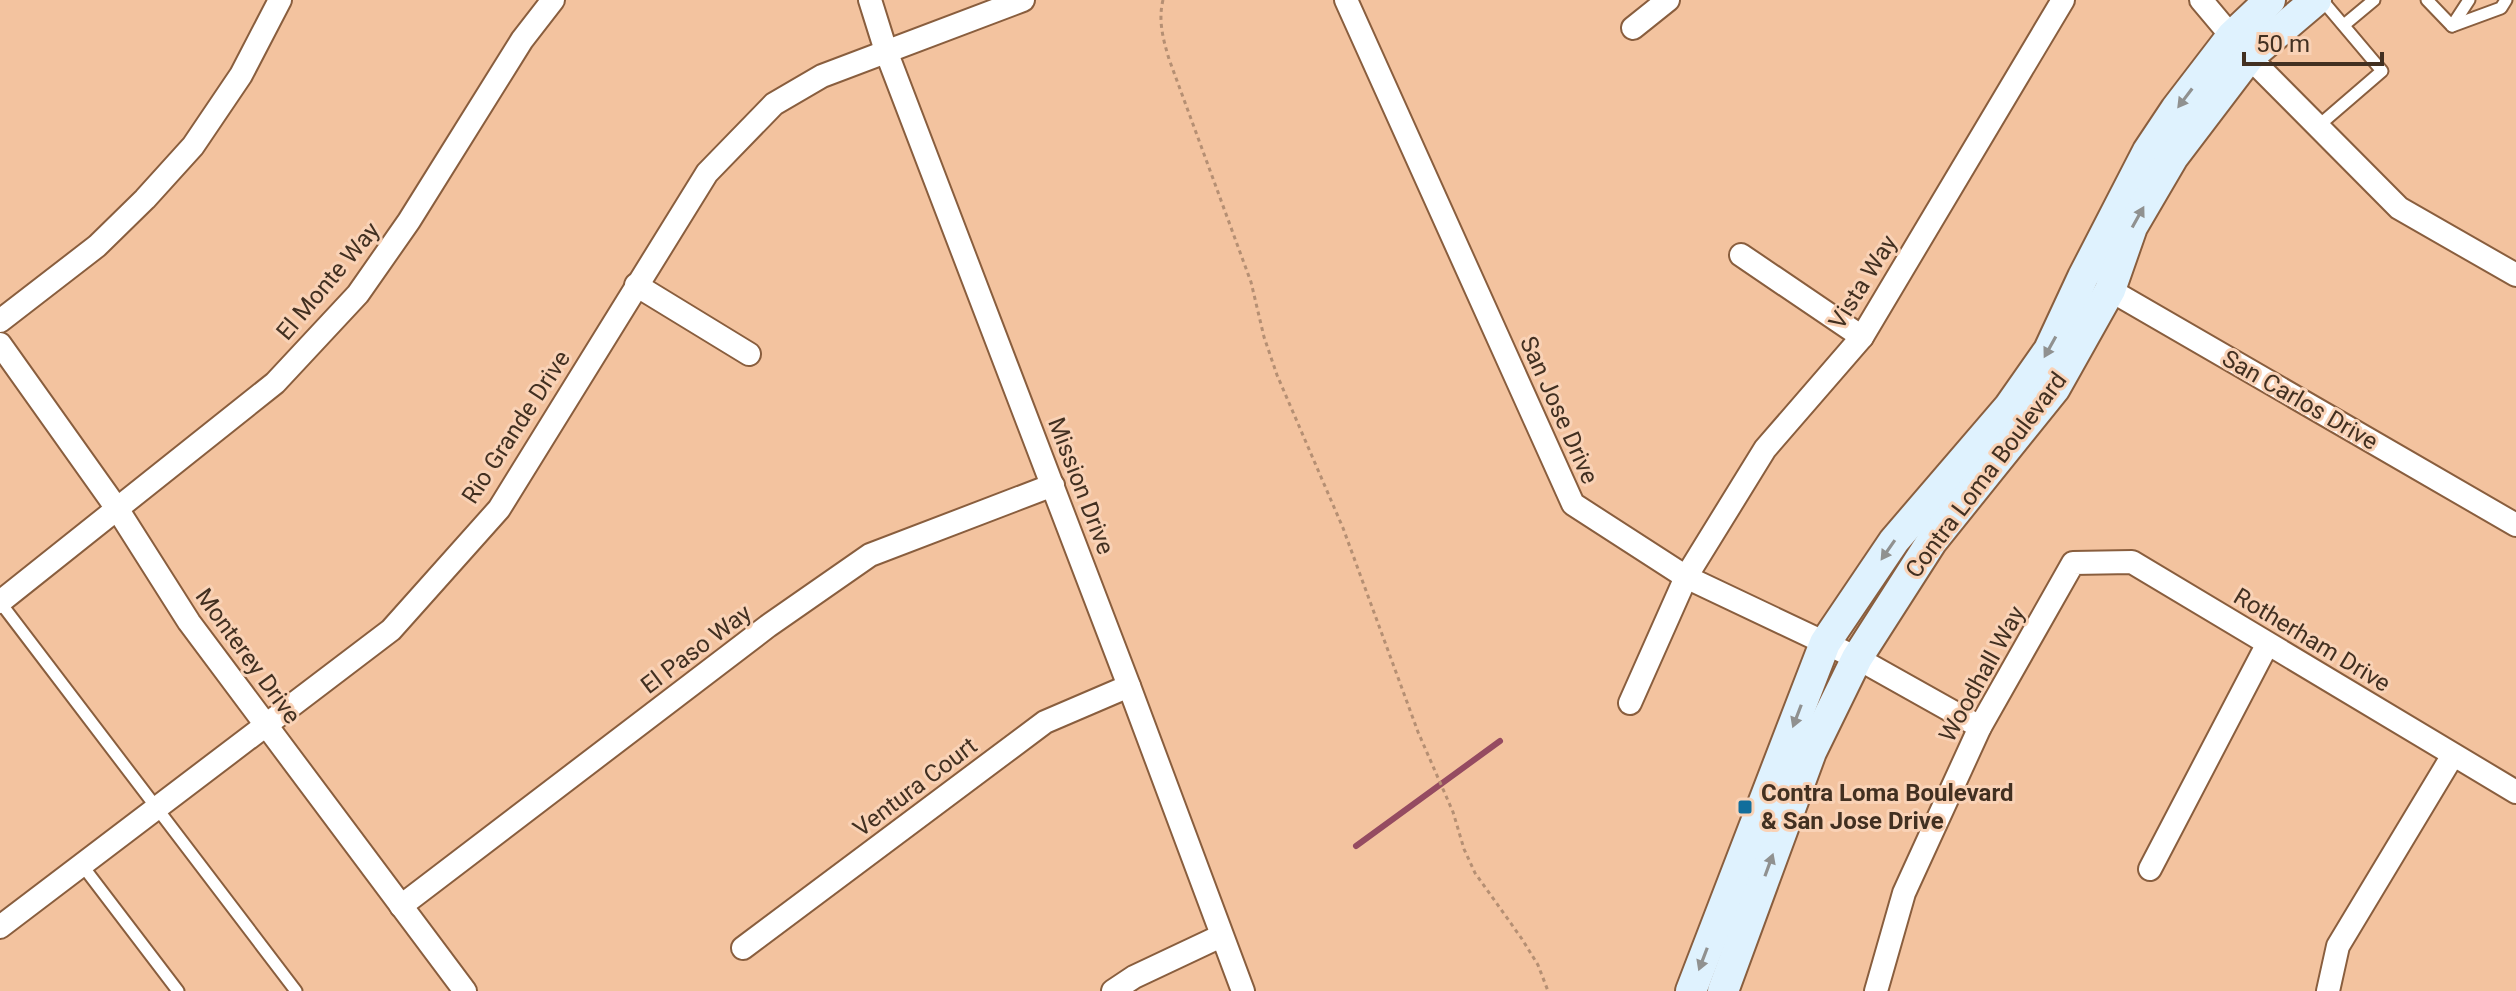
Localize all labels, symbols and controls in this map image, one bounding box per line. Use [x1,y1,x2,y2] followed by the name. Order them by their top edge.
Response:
[2244,16,2382,66] scale bar
[2256,30,2310,58] text: 50 m
[2177,87,2193,108] one-way arrow
[2131,206,2145,229] one-way arrow
[271,216,386,346] street label: El Monte Way
[1823,229,1903,334] street label: Vista Way
[1514,332,1604,488] street label: San Jose Drive
[2043,336,2057,358] one-way arrow
[2217,344,2383,456] street label: San Carlos Drive
[456,345,576,509] street label: Rio Grande Drive
[1900,367,2072,583] street label: Contra Loma Boulevard
[1042,414,1120,558] street label: Mission Drive
[1881,539,1896,560] one-way arrow
[2229,582,2395,698] street label: Rotherham Drive
[190,583,306,729] street label: Monterey Drive
[635,598,757,700] street label: El Paso Way
[1933,601,2031,747] street label: Woodhall Way
[1790,704,1803,728] one-way arrow
[848,731,982,843] street label: Ventura Court
[1761,779,2014,835] place label: Contra Loma Boulevard & San Jose Drive
[1736,798,1754,816] marker: Contra Loma Boulevard & San Jose Drive
[1764,853,1776,877] one-way arrow
[1696,947,1709,971] one-way arrow

